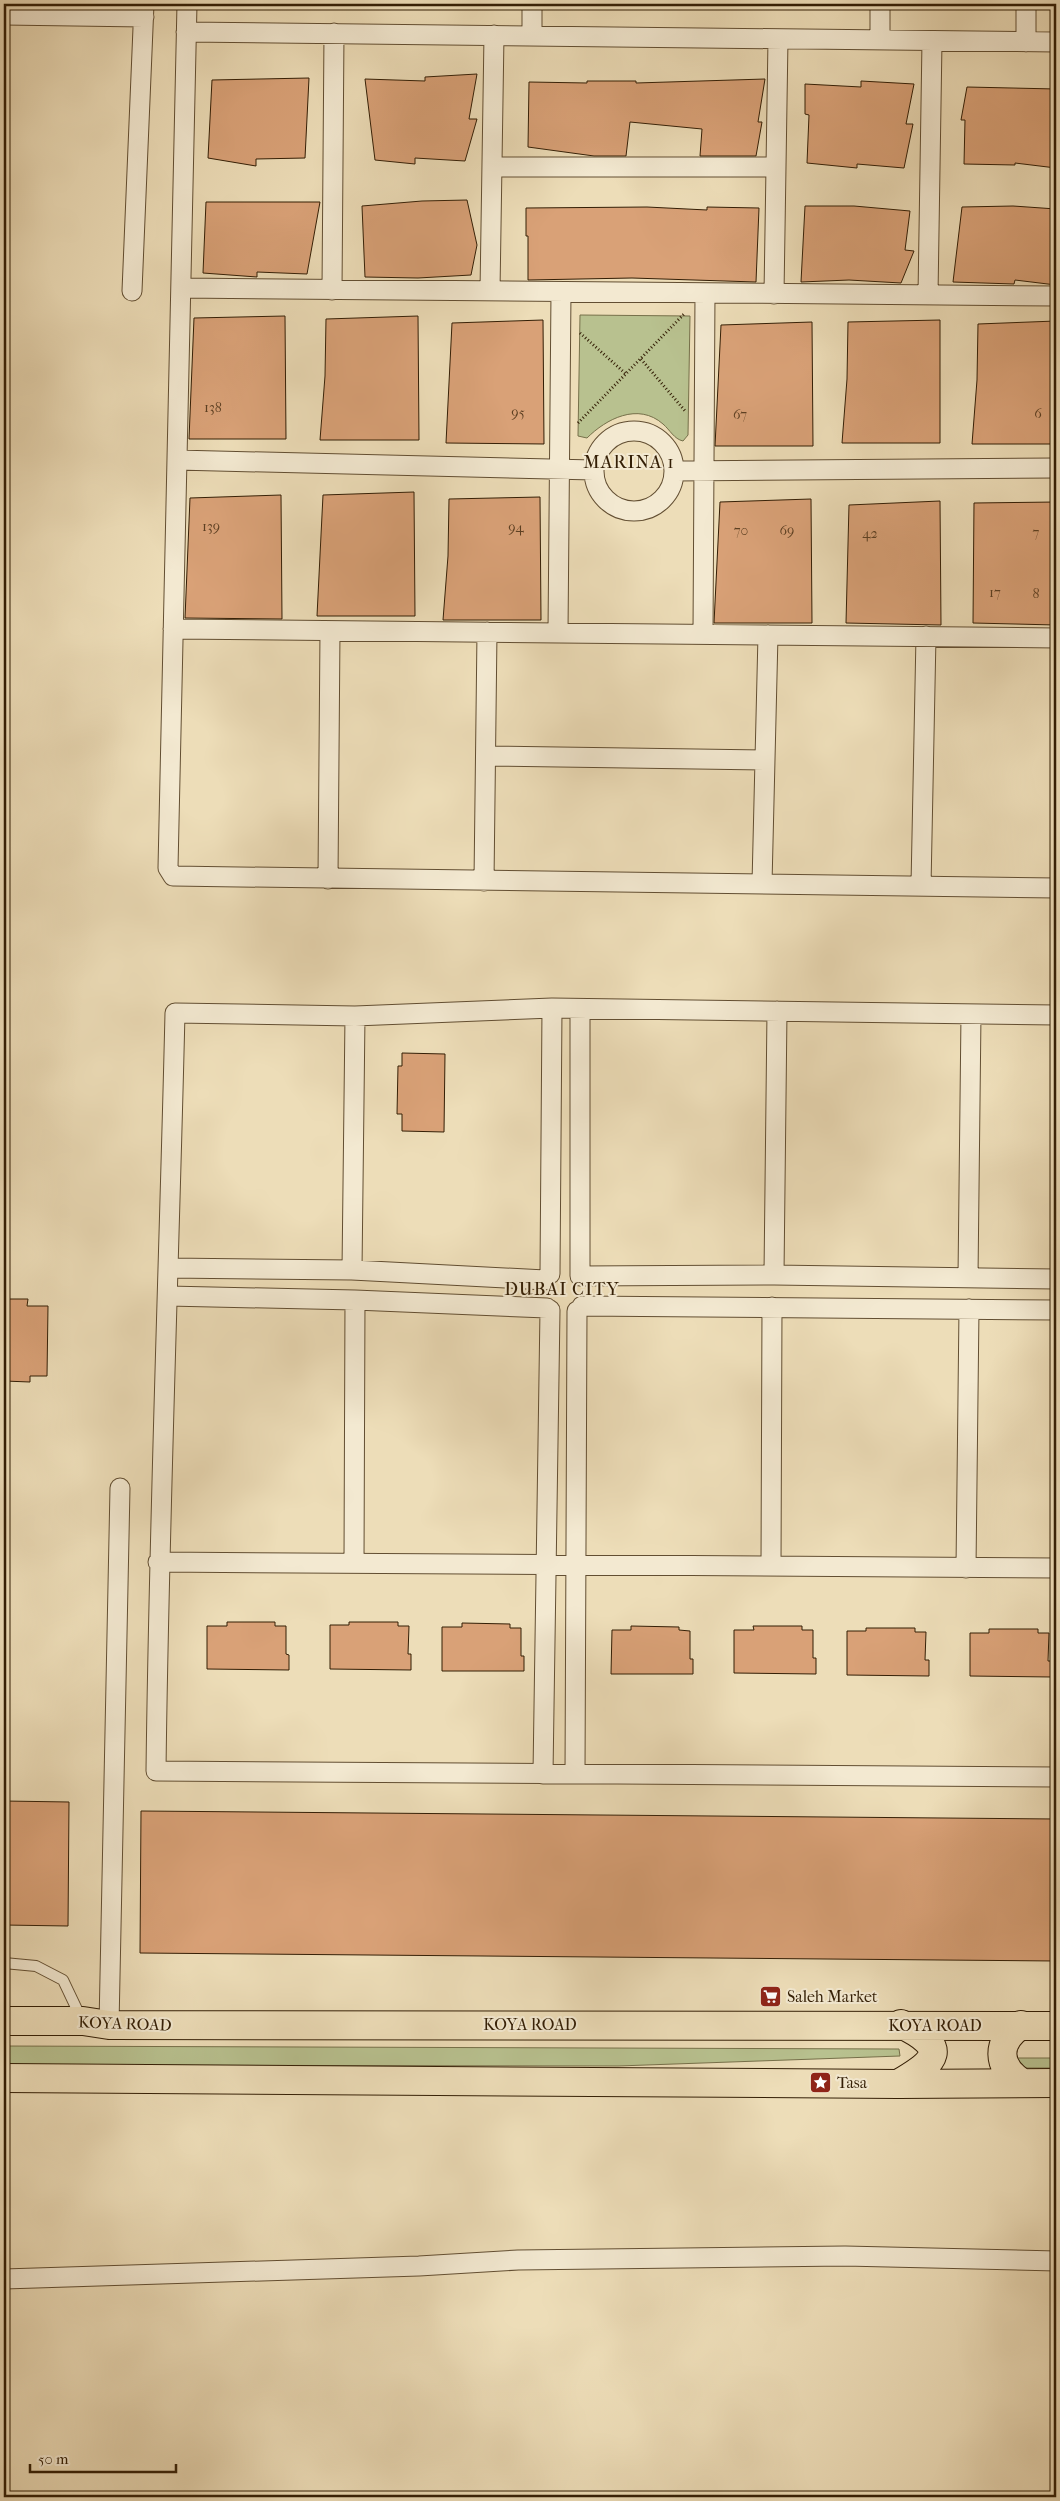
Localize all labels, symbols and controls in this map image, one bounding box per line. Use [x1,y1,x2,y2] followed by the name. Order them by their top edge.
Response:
[204,399,222,416] house number: 138
[511,404,525,421] house number: 95
[1034,405,1042,422] house number: 6
[733,406,747,423] house number: 67
[583,452,675,473] district label: MARINA 1
[202,518,220,535] house number: 139
[508,519,524,536] house number: 94
[734,522,748,539] house number: 70
[780,522,794,539] house number: 69
[1033,524,1040,541] house number: 7
[862,525,878,542] house number: 42
[989,584,1001,601] house number: 17
[1032,585,1040,602] house number: 8
[504,1279,620,1300] district label: DUBAI CITY
[759,1984,783,2008] supermarket icon: Saleh Market
[787,1987,878,2006] place label: Saleh Market
[78,2012,172,2035] street label: KOYA ROAD
[483,2015,577,2034] street label: KOYA ROAD
[888,2016,982,2035] street label: KOYA ROAD
[809,2070,833,2094] place icon: Tasa
[837,2073,868,2092] place label: Tasa
[30,2441,176,2473] scale bar
[38,2450,69,2468] text: 50 m

